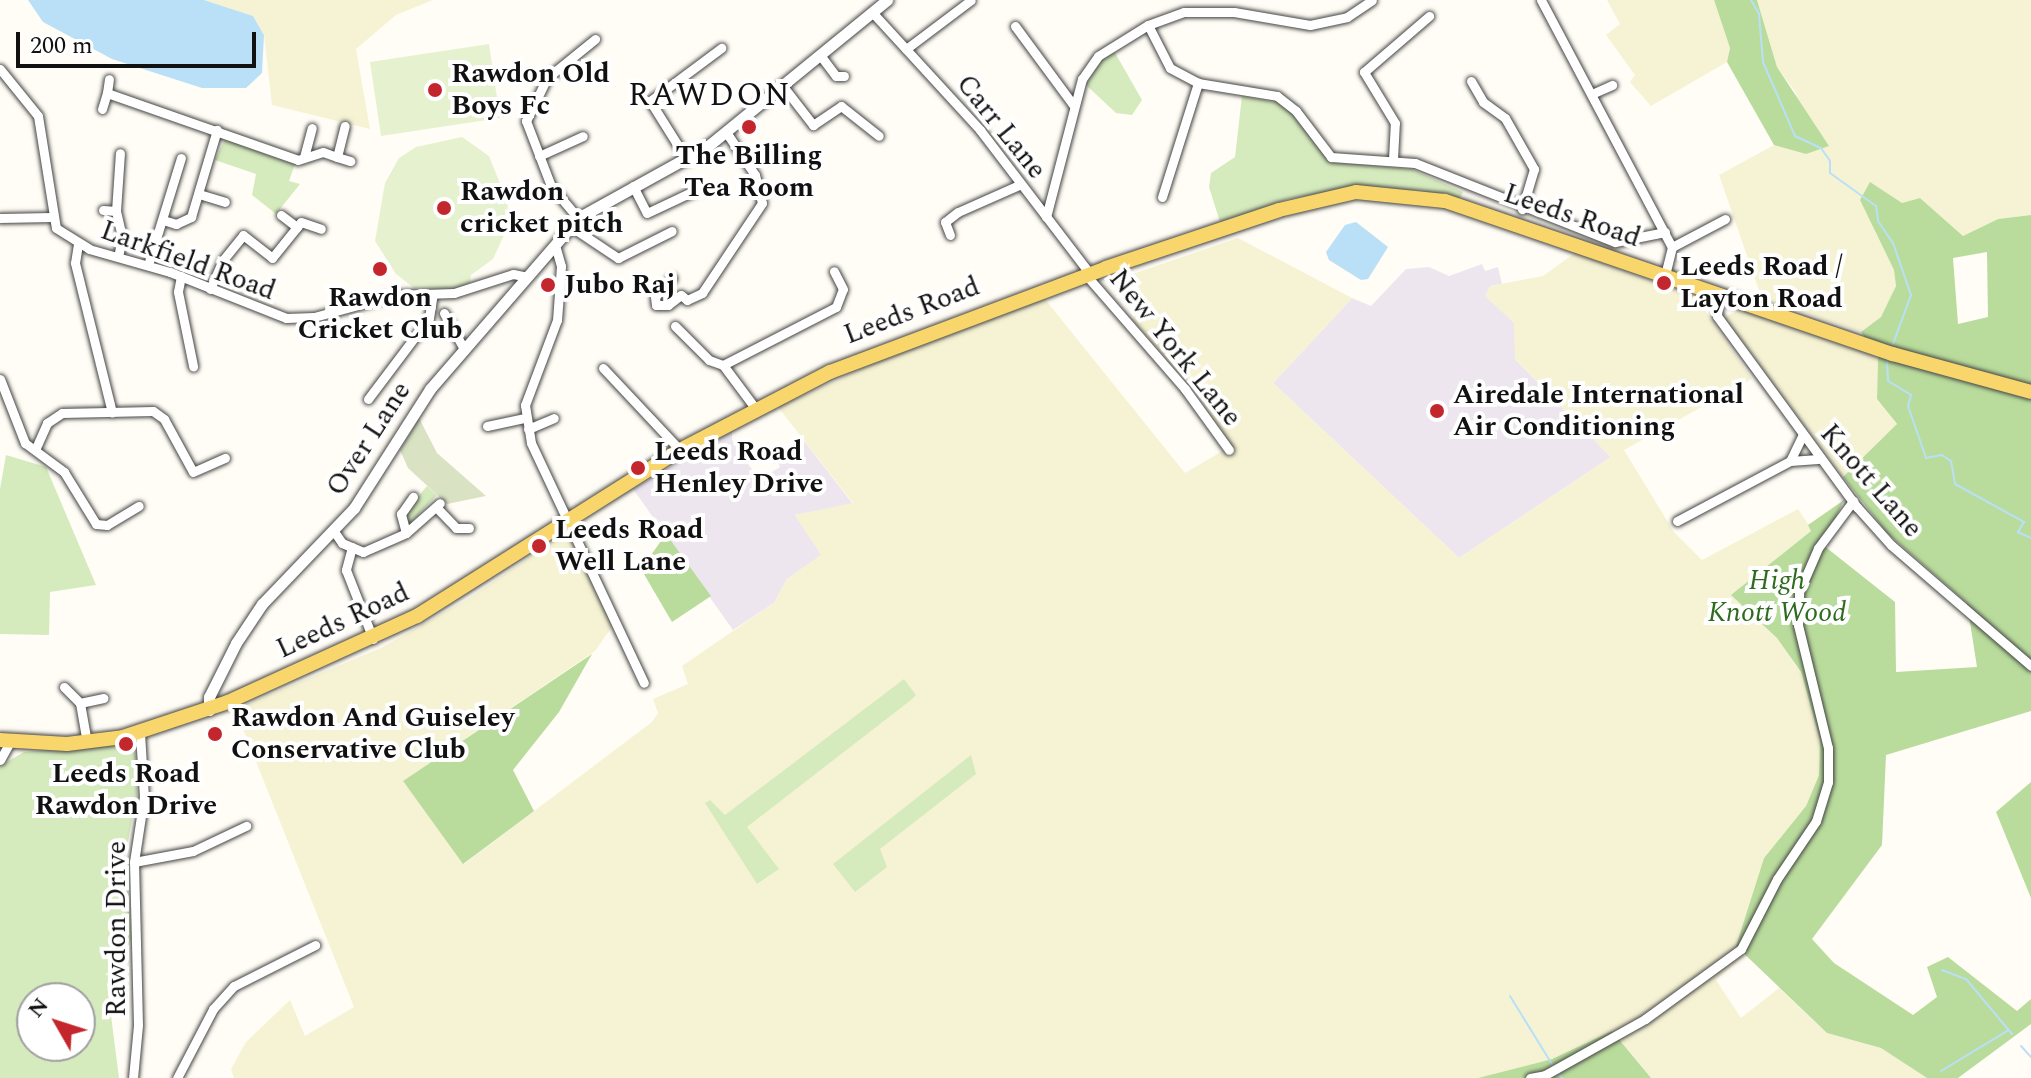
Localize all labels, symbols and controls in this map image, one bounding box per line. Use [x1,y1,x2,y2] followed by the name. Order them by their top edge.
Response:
[20,16,260,66] scale bar
[30,28,93,64] text: 200 m
[451,57,610,123] place label: Rawdon Old Boys Fc
[949,68,1053,186] street label: Carr Lane
[628,77,792,115] district label: RAWDON
[426,81,444,99] marker: Rawdon Old Boys Fc
[740,118,758,136] marker: The Billing Tea Room
[676,139,822,205] place label: The Billing Tea Room
[460,175,623,241] place label: Rawdon cricket pitch
[1499,177,1645,255] street label: Leeds Road
[435,199,453,217] marker: Rawdon cricket pitch
[96,214,280,308] street label: Larkfield Road
[1680,250,1843,316] place label: Leeds Road / Layton Road
[371,260,389,278] marker: Rawdon Cricket Club
[1101,263,1249,433] street label: New York Lane
[564,268,675,302] place label: Jubo Raj
[839,270,985,352] street label: Leeds Road
[1655,274,1673,292] marker: Leeds Road / Layton Road
[539,276,557,294] marker: Jubo Raj
[298,281,462,347] place label: Rawdon Cricket Club
[320,376,418,502] street label: Over Lane
[1453,378,1744,444] place label: Airedale International Air Conditioning
[1428,402,1446,420] marker: Airedale International Air Conditioning
[1813,417,1929,545] street label: Knott Lane
[654,435,823,501] place label: Leeds Road Henley Drive
[629,459,647,477] marker: Leeds Road Henley Drive
[555,513,703,579] place label: Leeds Road Well Lane
[530,537,548,555] marker: Leeds Road Well Lane
[1708,564,1846,630] park label: High Knott Wood
[271,576,415,666] street label: Leeds Road
[231,701,514,767] place label: Rawdon And Guiseley Conservative Club
[206,725,224,743] marker: Rawdon And Guiseley Conservative Club
[117,735,135,753] marker: Leeds Road Rawdon Drive
[35,757,217,823] place label: Leeds Road Rawdon Drive
[100,841,134,1017] street label: Rawdon Drive
[16,982,96,1062] north arrow
[20,990,57,1025] text: N

